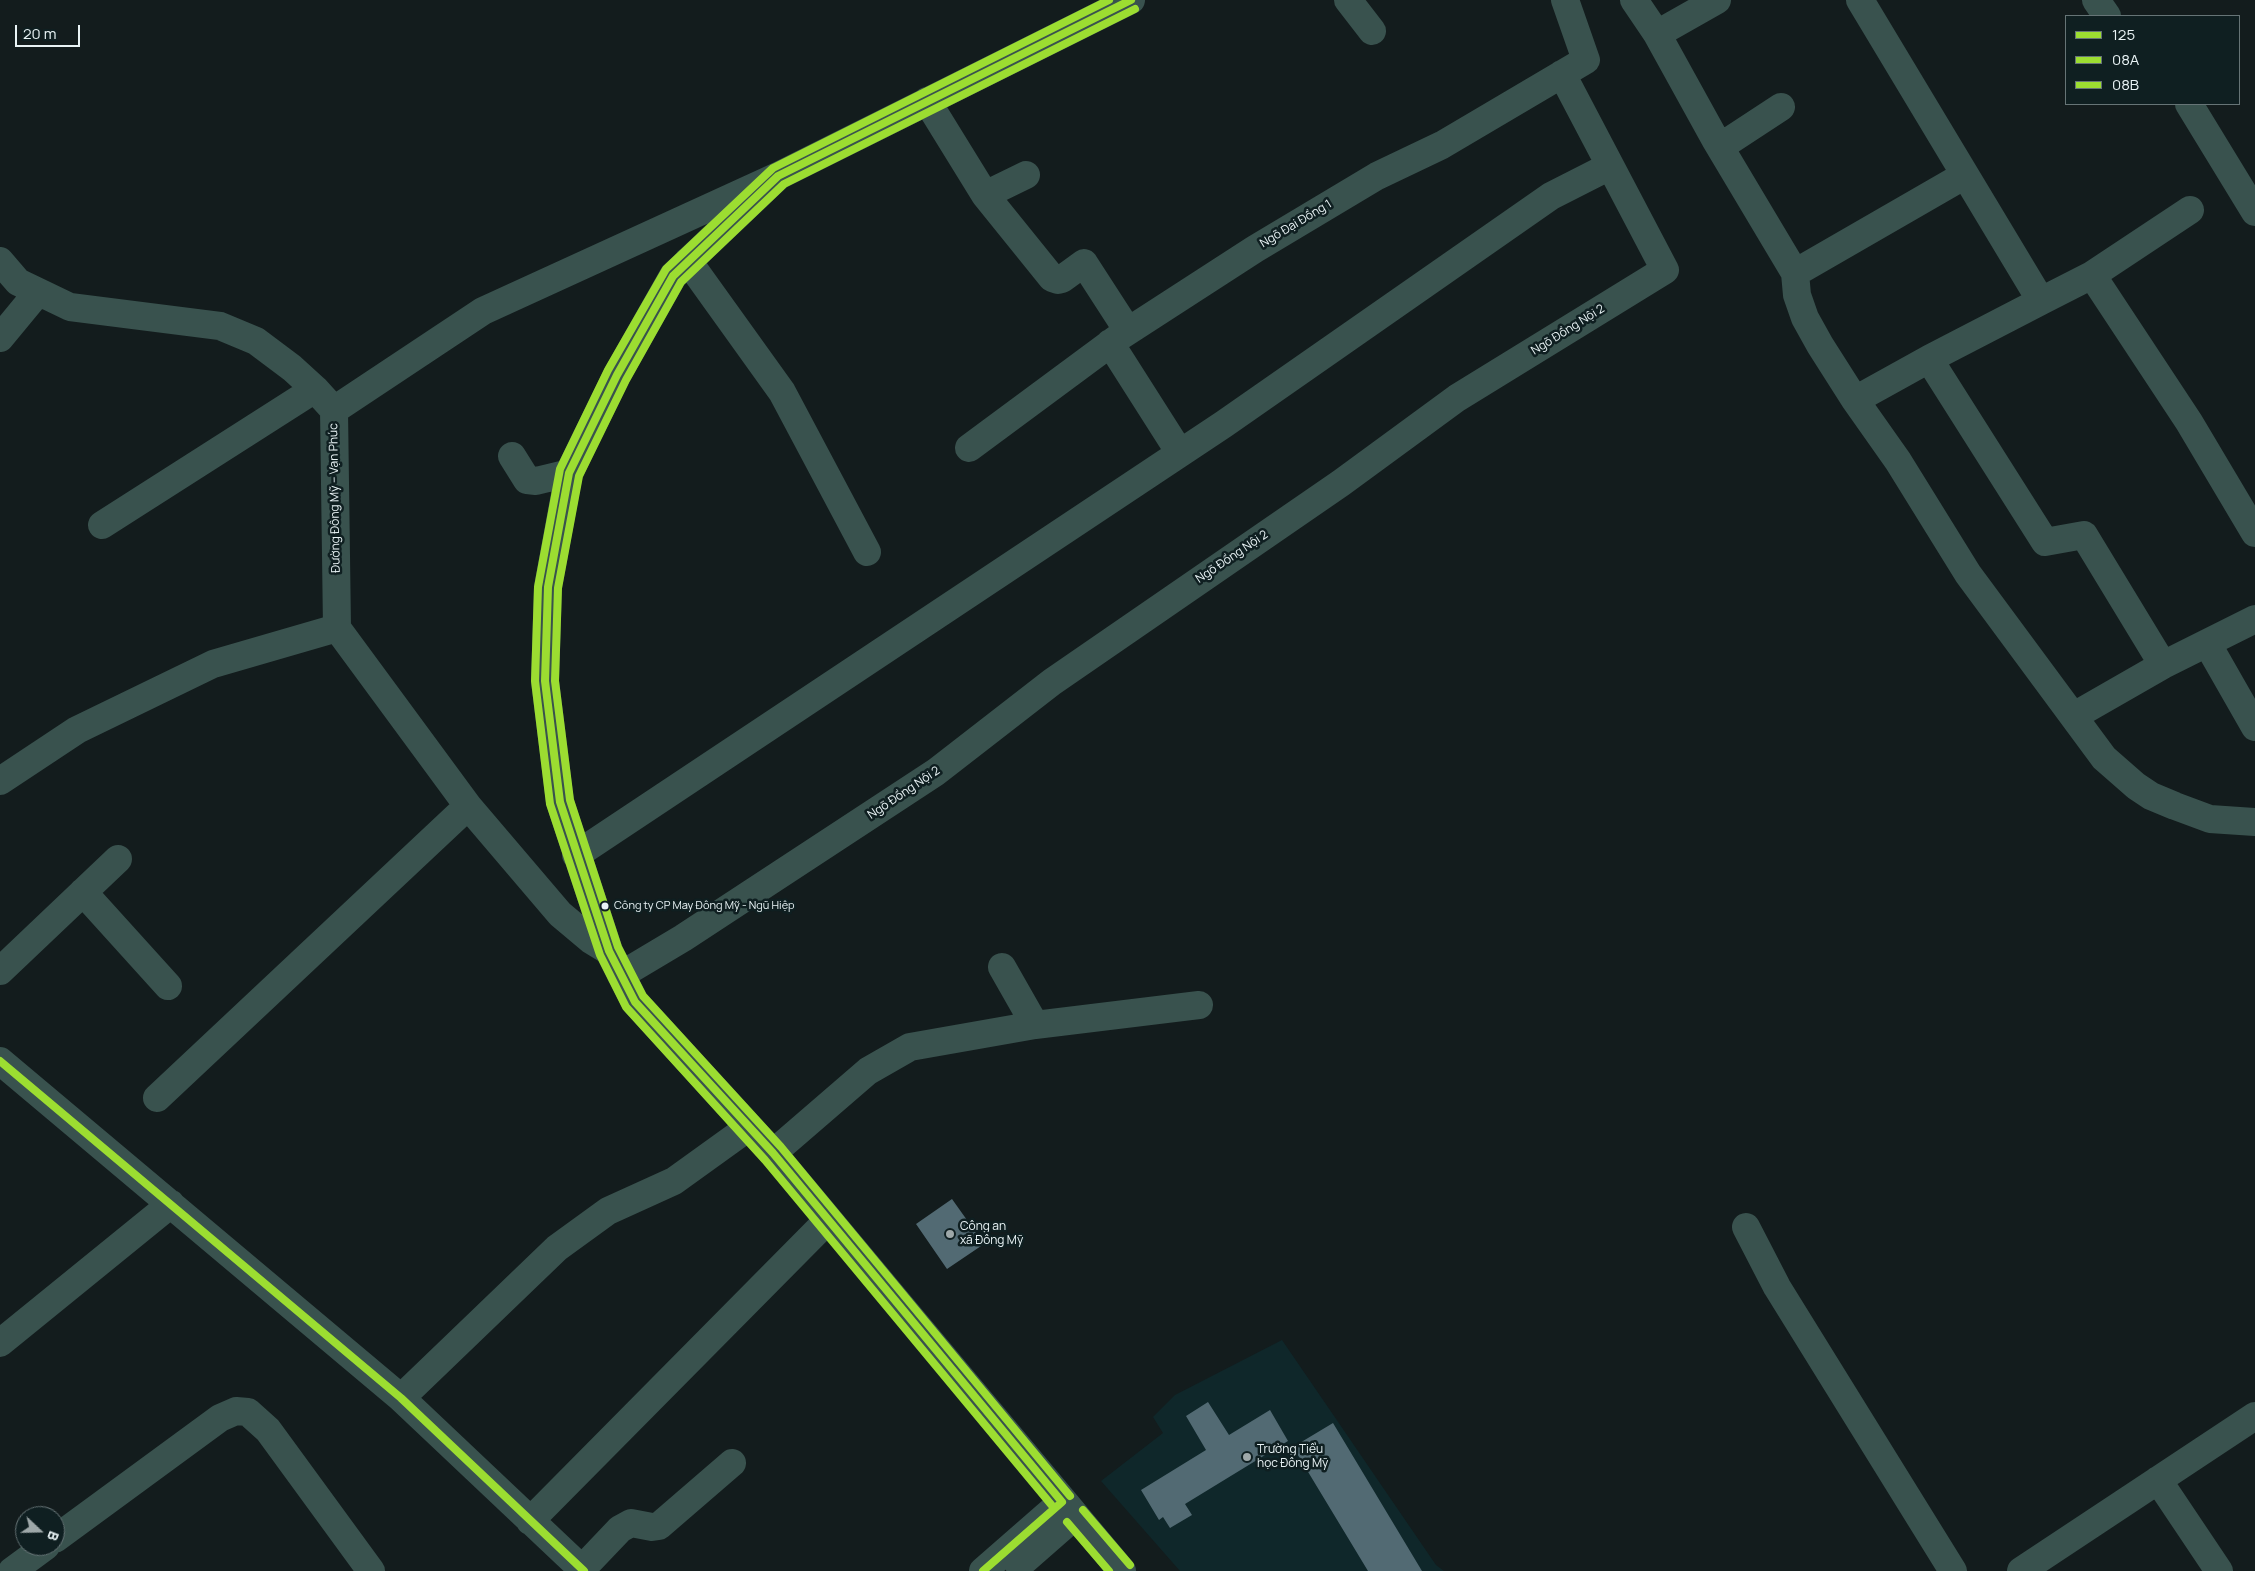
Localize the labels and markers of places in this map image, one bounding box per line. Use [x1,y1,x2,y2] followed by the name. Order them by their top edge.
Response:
[614,899,794,913] place label: Công ty CP May Đông Mỹ - Ngũ Hiệp
[600,901,610,911] marker: Công ty CP May Đông Mỹ - Ngũ Hiệp
[960,1220,1023,1248] place label: Công an xã Đông Mỹ
[944,1228,956,1240] marker: Công an xã Đông Mỹ
[1257,1443,1328,1471] place label: Trường Tiểu học Đông Mỹ
[1241,1451,1253,1463] marker: Trường Tiểu học Đông Mỹ

